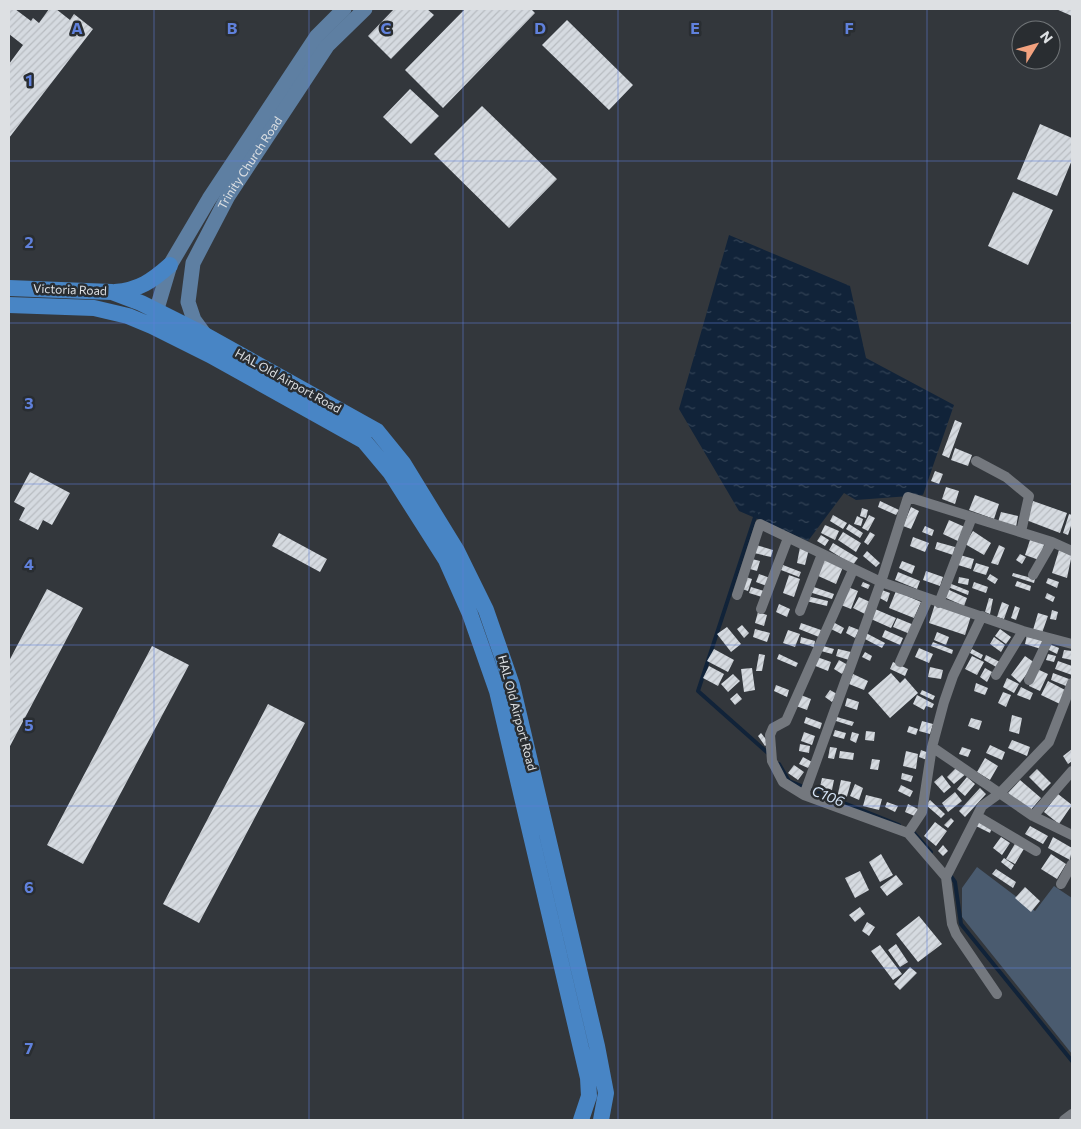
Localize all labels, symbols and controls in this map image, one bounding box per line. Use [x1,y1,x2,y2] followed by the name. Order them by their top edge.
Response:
[71,18,83,37] text: A
[227,18,238,37] text: B
[381,18,392,37] text: C
[534,18,546,37] text: D
[690,18,700,37] text: E
[844,18,854,37] text: F
[1011,20,1061,70] north arrow
[1037,28,1057,46] text: N
[25,70,33,89] text: 1
[214,114,284,211] street label: Trinity Church Road
[24,232,34,251] text: 2
[33,281,107,297] street label: Victoria Road
[233,345,344,415] street label: HAL Old Airport Road
[24,393,34,412] text: 3
[24,554,34,573] text: 4
[496,653,540,772] street label: HAL Old Airport Road
[24,715,34,734] text: 5
[810,781,847,810] water label: C106
[24,877,34,896] text: 6
[25,1038,34,1057] text: 7

